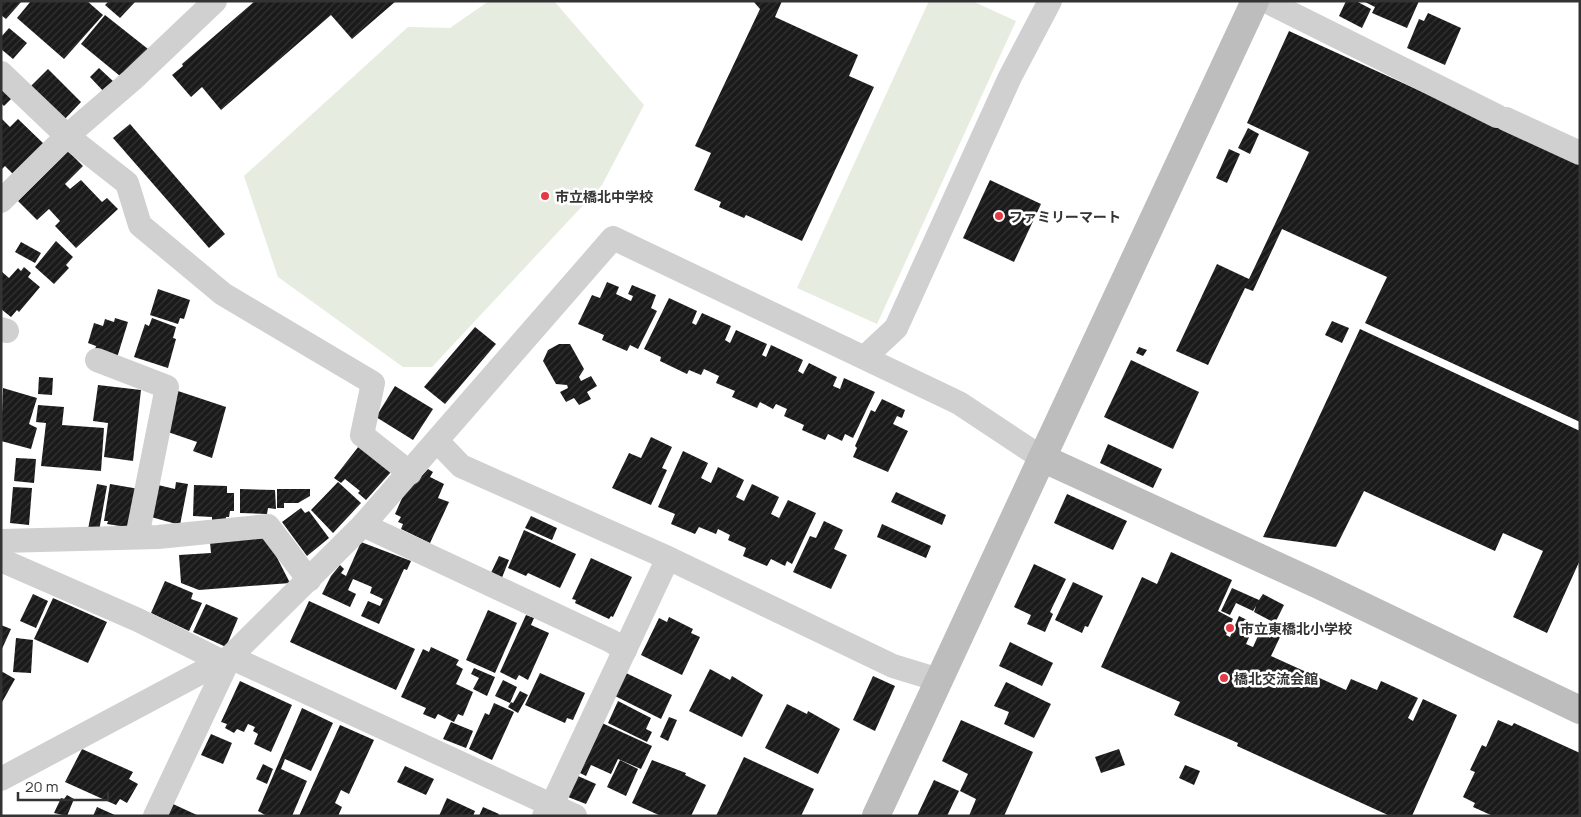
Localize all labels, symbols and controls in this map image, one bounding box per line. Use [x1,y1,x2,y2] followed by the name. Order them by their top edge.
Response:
[555,187,653,206] place label: 市立橋北中学校
[539,190,551,202] marker: 市立橋北中学校
[1009,207,1121,226] place label: ファミリーマート
[993,210,1005,222] marker: ファミリーマート
[1240,619,1352,638] place label: 市立東橋北小学校
[1224,622,1236,634] marker: 市立東橋北小学校
[1234,669,1318,688] place label: 橋北交流会館
[1218,672,1230,684] marker: 橋北交流会館
[18,770,108,802] scale bar
[25,776,58,797] text: 20 m

